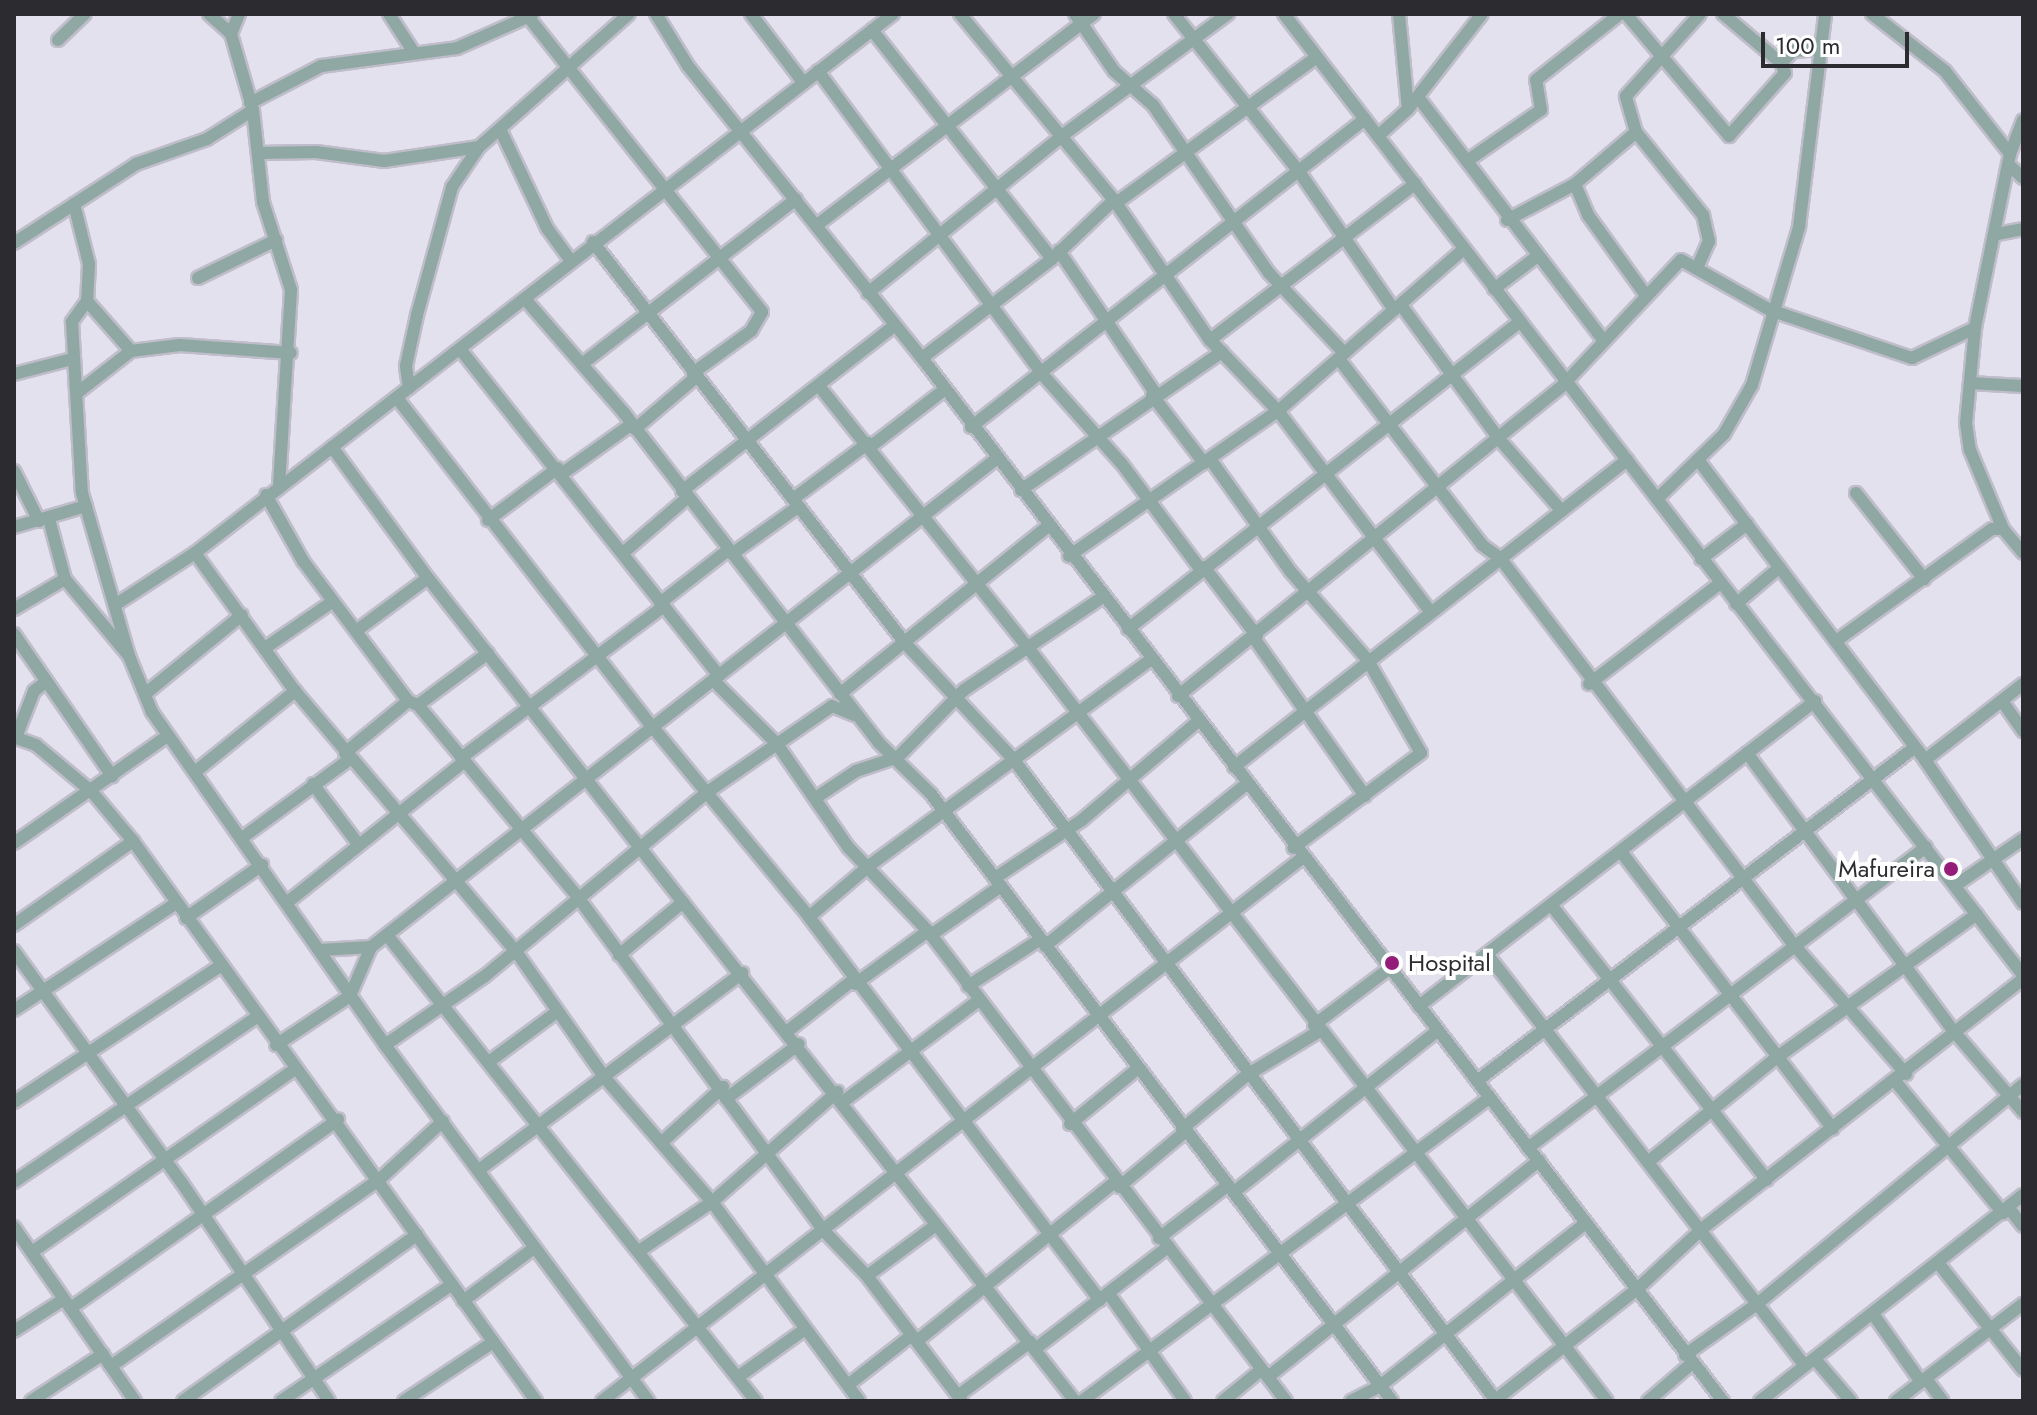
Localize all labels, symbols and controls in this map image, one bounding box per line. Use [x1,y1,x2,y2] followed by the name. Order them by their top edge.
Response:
[1765,16,1913,66] scale bar
[1775,28,1841,63] text: 100 m
[1838,855,1935,883] place label: Mafureira
[1942,860,1960,878] marker: Mafureira
[1408,949,1491,977] place label: Hospital
[1383,954,1401,972] marker: Hospital

